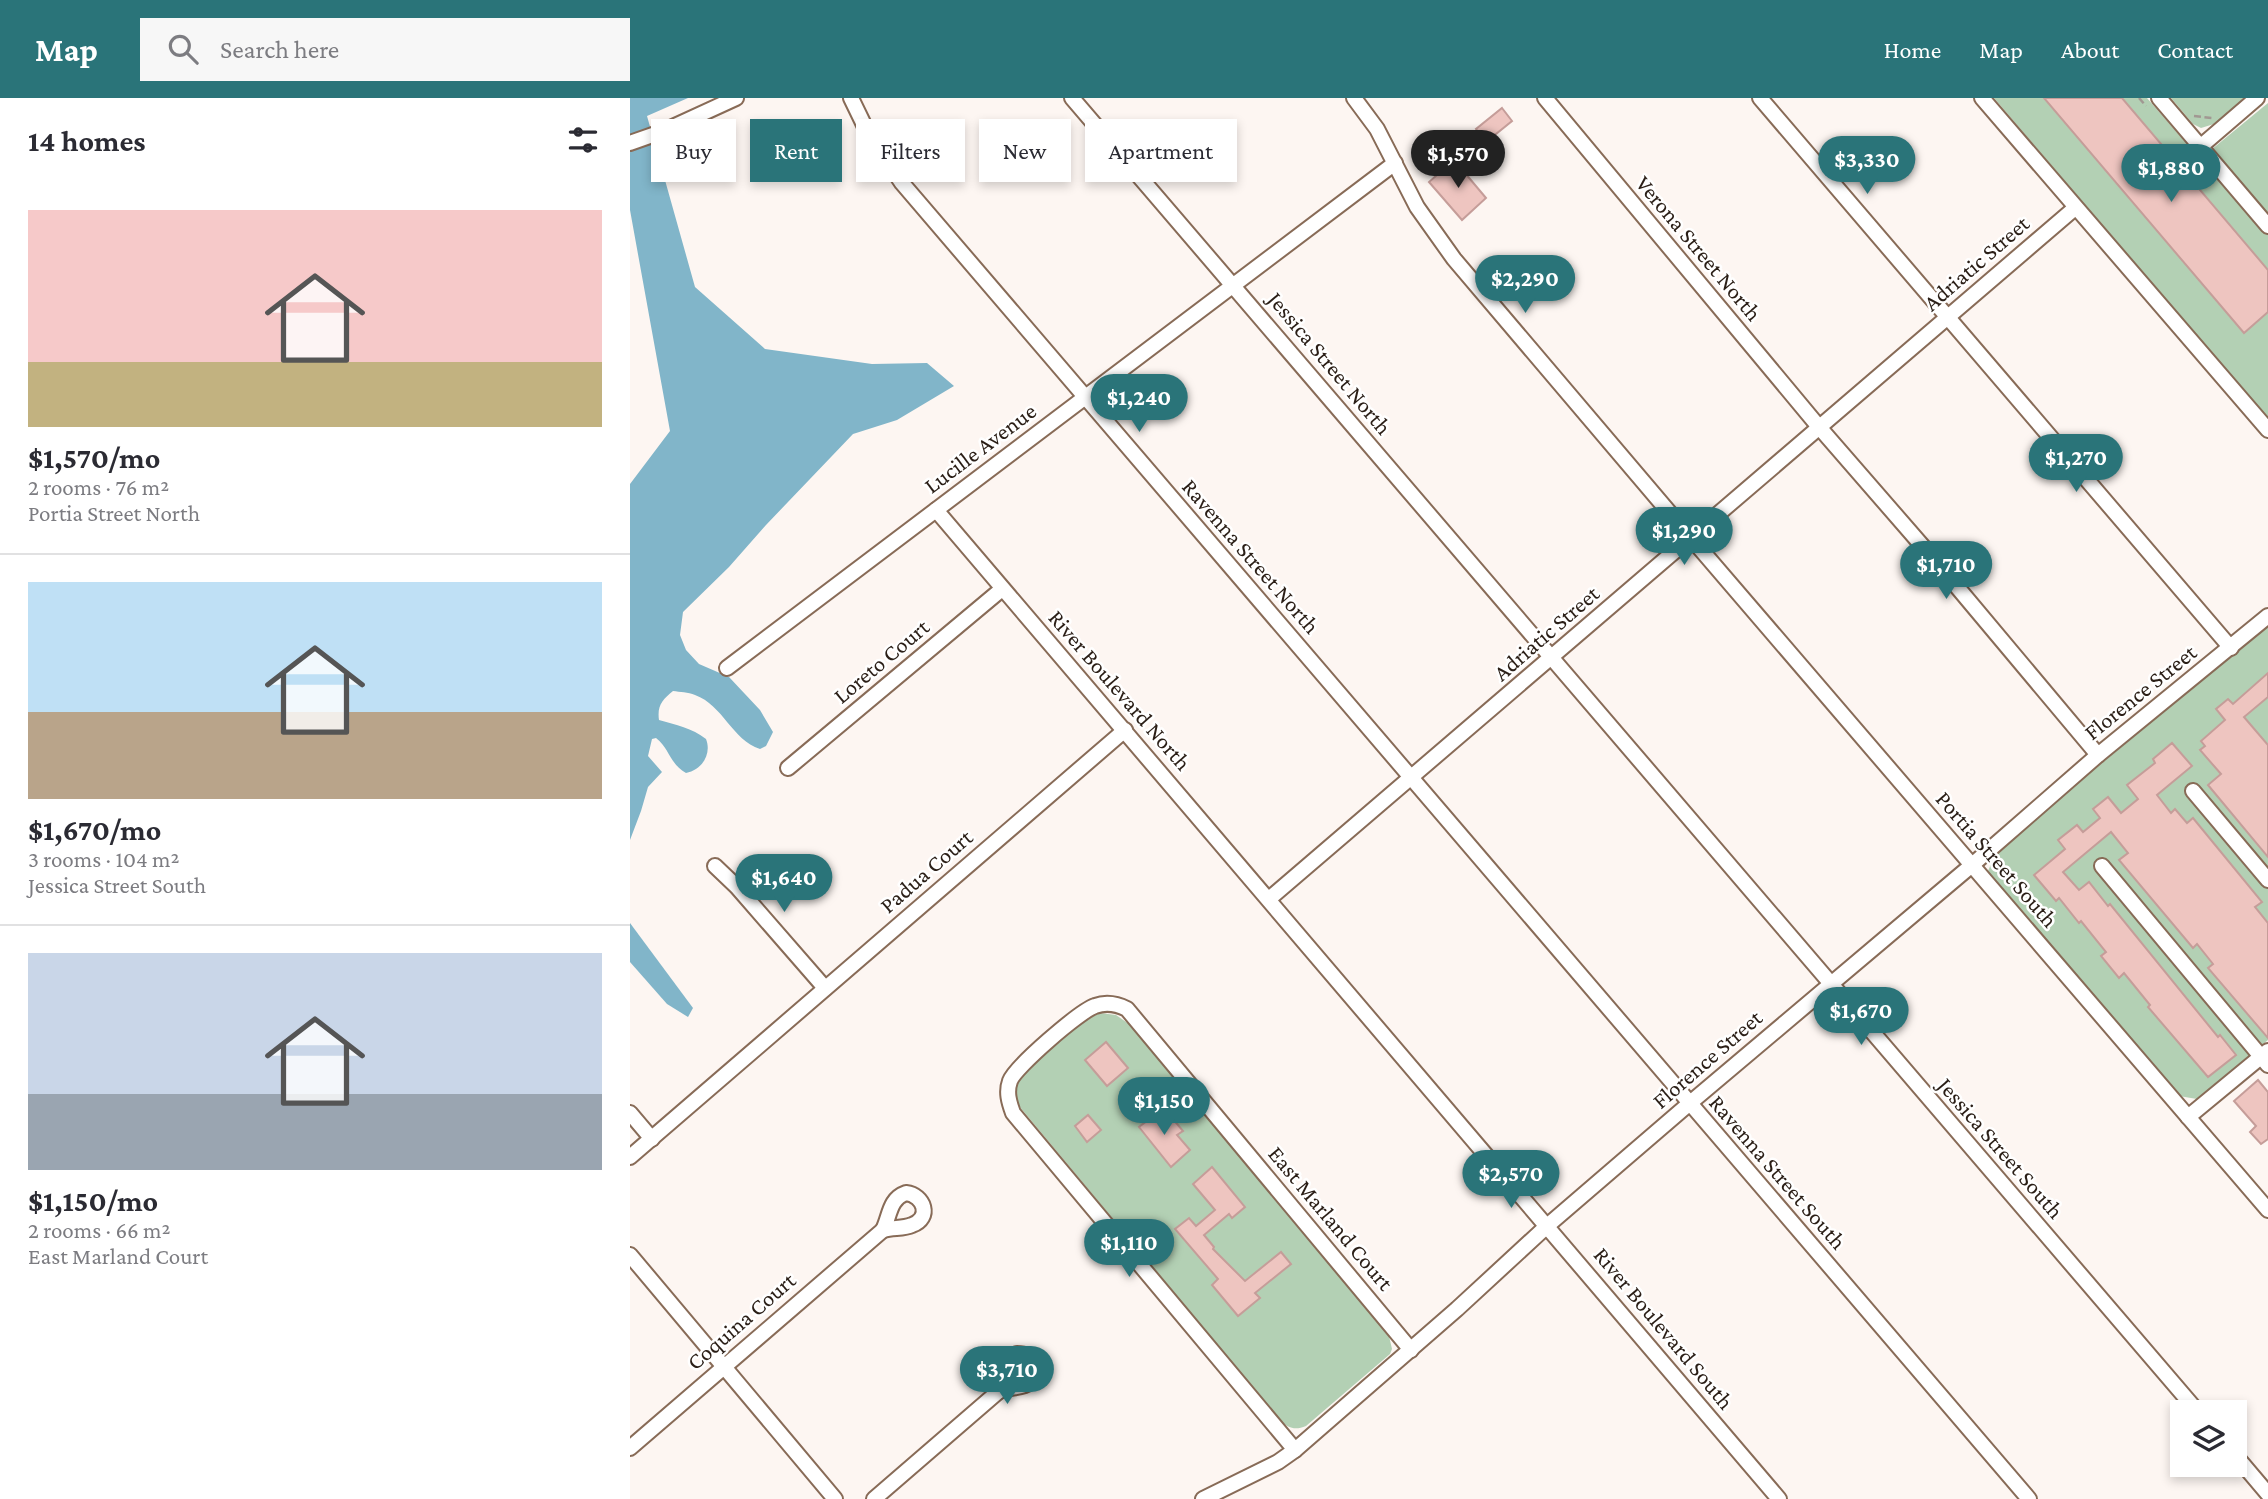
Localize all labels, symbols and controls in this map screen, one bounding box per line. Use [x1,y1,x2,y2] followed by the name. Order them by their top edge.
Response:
[140,18,630,81] search box
[164,30,202,68] icon: search
[35,31,98,68] text: Map
[220,35,339,64] text: Search here
[1884,36,1941,63] text: Home
[1979,36,2023,63] text: Map
[2061,36,2119,63] text: About
[2157,36,2233,63] text: Contact
[651,119,736,182] chip: Buy
[750,119,842,182] chip: Rent
[856,119,965,182] chip: Filters
[979,119,1071,182] chip: New
[1085,119,1237,182] chip: Apartment
[564,121,602,159] icon: filters
[28,124,146,157] text: 14 homes
[1401,130,1515,190] pin: $1,570
[1810,136,1924,196] pin: $3,330
[1427,140,1489,166] text: $1,570
[2114,144,2228,204] pin: $1,880
[1834,146,1900,172] text: $3,330
[2137,154,2205,180] text: $1,880
[1631,170,1767,326] street label: Verona Street North
[1918,210,2034,316] street label: Adriatic Street
[252,255,378,381] icon: home
[1468,256,1582,315] pin: $2,290
[1491,265,1559,291] text: $2,290
[1261,285,1397,440] street label: Jessica Street North
[1082,374,1196,434] pin: $1,240
[1107,384,1171,410] text: $1,240
[919,397,1041,499] street label: Lucille Avenue
[2019,434,2133,494] pin: $1,270
[28,441,160,474] text: $1,570/mo
[2045,444,2107,470] text: $1,270
[1177,473,1325,639] street label: Ravenna Street North
[28,474,169,500] text: 2 rooms · 76 m²
[28,500,200,526] text: Portia Street North
[1627,508,1741,567] pin: $1,290
[1652,517,1716,543] text: $1,290
[1889,542,2003,601] pin: $1,710
[1916,551,1976,577] text: $1,710
[1488,580,1604,686] street label: Adriatic Street
[1043,605,1197,775] street label: River Boulevard North
[828,613,934,708] street label: Loreto Court
[252,627,378,753] icon: home
[2079,639,2202,745] street label: Florence Street
[1931,786,2063,932] street label: Portia Street South
[28,813,161,846] text: $1,670/mo
[874,824,978,918] street label: Padua Court
[28,846,180,872] text: 3 rooms · 104 m²
[727,854,841,914] pin: $1,640
[751,864,817,890] text: $1,640
[28,872,206,898] text: Jessica Street South
[1804,988,1918,1047] pin: $1,670
[1830,997,1892,1023] text: $1,670
[252,998,378,1124] icon: home
[1647,1004,1767,1114] street label: Florence Street
[1931,1071,2069,1224] street label: Jessica Street South
[1107,1077,1221,1137] pin: $1,150
[1134,1087,1194,1113] text: $1,150
[1704,1090,1852,1254] street label: Ravenna Street South
[1263,1141,1399,1296] street label: East Marland Court
[1454,1150,1568,1210] pin: $2,570
[1478,1160,1544,1186] text: $2,570
[28,1184,158,1217] text: $1,150/mo
[28,1217,171,1243] text: 2 rooms · 66 m²
[1072,1220,1186,1279] pin: $1,110
[1100,1229,1158,1255] text: $1,110
[1589,1242,1739,1414] street label: River Boulevard South
[28,1243,208,1269] text: East Marland Court
[682,1267,801,1375] street label: Coquina Court
[950,1346,1064,1406] pin: $3,710
[976,1356,1038,1382] text: $3,710
[2170,1400,2247,1477] map controls
[2170,1400,2247,1477] button: layers

